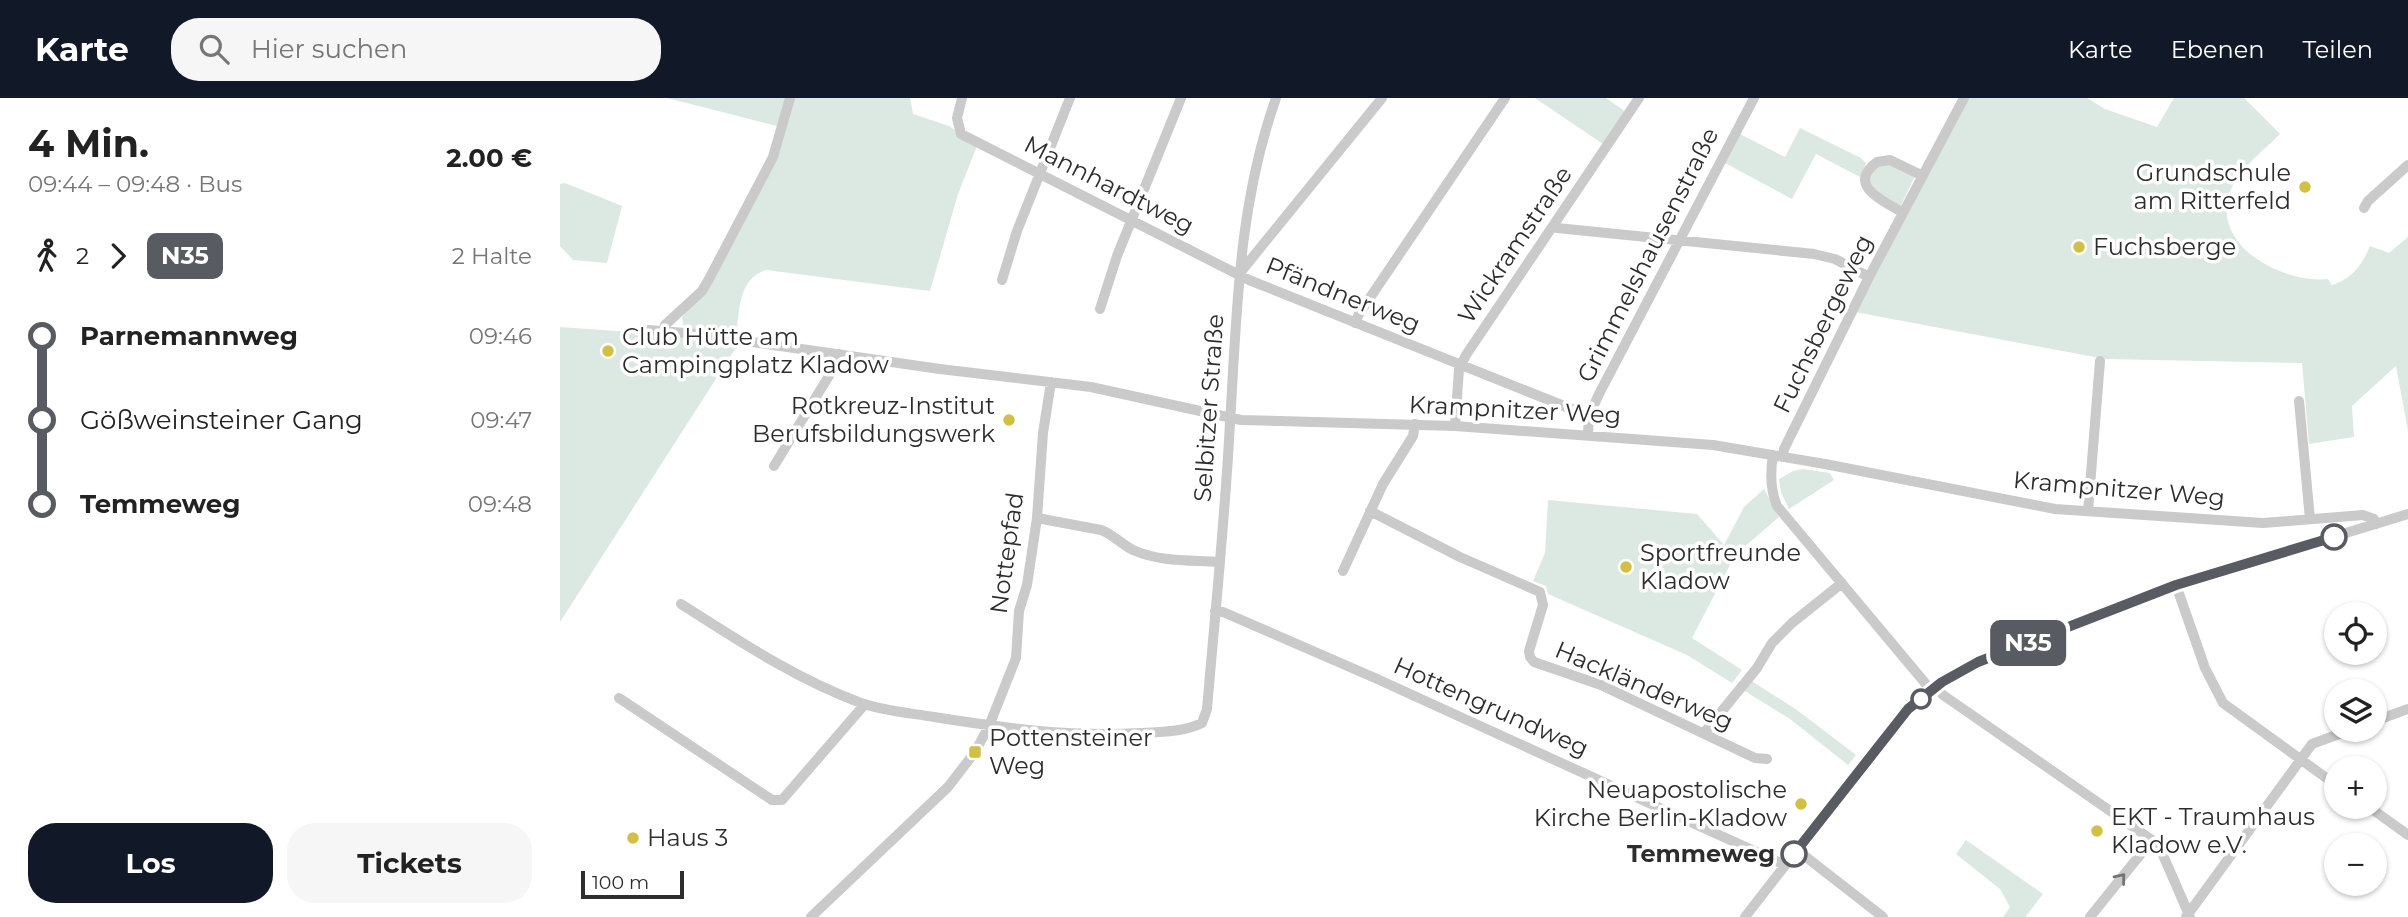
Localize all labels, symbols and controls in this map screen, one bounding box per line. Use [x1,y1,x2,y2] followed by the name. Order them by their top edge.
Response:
[171,18,661,81] search box
[35,29,129,69] text: Karte
[195,30,233,68] icon: search
[251,33,407,65] text: Hier suchen
[2068,35,2133,64] text: Karte
[2171,35,2264,64] text: Ebenen
[2302,35,2373,64] text: Teilen
[28,120,149,167] text: 4 Min.
[1571,123,1724,387] street label: Grimmelshausenstraße
[1020,129,1199,240] street label: Mannhardtweg
[446,142,532,174] text: 2.00 €
[2134,158,2291,215] place label: Grundschule am Ritterfeld
[1451,161,1578,329] street label: Wickramstraße
[28,170,242,198] text: 09:44 – 09:48 · Bus
[2297,179,2313,195] marker: Grundschule am Ritterfeld
[1767,230,1878,418] street label: Fuchsbergeweg
[2093,232,2236,261] place label: Fuchsberge
[28,237,66,275] icon: walk
[99,237,137,275] icon: forward
[2071,239,2087,255] marker: Fuchsberge
[161,241,209,270] text: N35
[76,242,89,270] text: 2
[452,242,532,270] text: 2 Halte
[1262,250,1425,339] street label: Pfändnerweg
[1187,313,1230,503] street label: Selbitzer Straße
[80,320,298,352] text: Parnemannweg
[469,322,532,350] text: 09:46
[622,322,889,379] place label: Club Hütte am Campingplatz Kladow
[600,343,616,359] marker: Club Hütte am Campingplatz Kladow
[1408,389,1622,430] street label: Krampnitzer Weg
[752,391,996,448] place label: Rotkreuz-Institut Berufsbildungswerk
[80,404,363,436] text: Gößweinsteiner Gang
[470,406,532,434] text: 09:47
[1001,412,1017,428] marker: Rotkreuz-Institut Berufsbildungswerk
[2012,465,2226,512] street label: Krampnitzer Weg
[80,488,240,520] text: Temmeweg
[468,490,532,518] text: 09:48
[984,490,1029,616] street label: Nottepfad
[2321,524,2347,550] unlabelled marker
[1640,538,1801,595] place label: Sportfreunde Kladow
[1618,559,1634,575] marker: Sportfreunde Kladow
[2324,602,2387,896] map controls
[2324,602,2387,665] button: locate
[1988,620,2068,666] line badge: N35
[2004,628,2052,657] text: N35
[1551,635,1738,736] street label: Hackländerweg
[1389,651,1593,763] street label: Hottengrundweg
[2324,679,2387,742] button: layers
[1911,689,1931,709] unlabelled marker
[989,723,1153,780] place label: Pottensteiner Weg
[967,744,983,760] marker: Pottensteiner Weg
[2324,756,2387,819] button: +
[1534,775,1787,832] place label: Neuapostolische Kirche Berlin-Kladow
[1793,796,1809,812] marker: Neuapostolische Kirche Berlin-Kladow
[2111,802,2315,859] place label: EKT - Traumhaus Kladow e.V.
[28,823,273,903] button: Los
[287,823,532,903] button: Tickets
[647,823,728,852] place label: Haus 3
[2089,823,2105,839] marker: EKT - Traumhaus Kladow e.V.
[625,830,641,846] marker: Haus 3
[2324,833,2387,896] button: −
[1627,839,1775,868] place label: Temmeweg
[1781,841,1807,867] marker: Temmeweg
[581,868,684,900] scale bar
[592,871,649,894] text: 100 m
[2113,874,2125,887] one-way arrow

